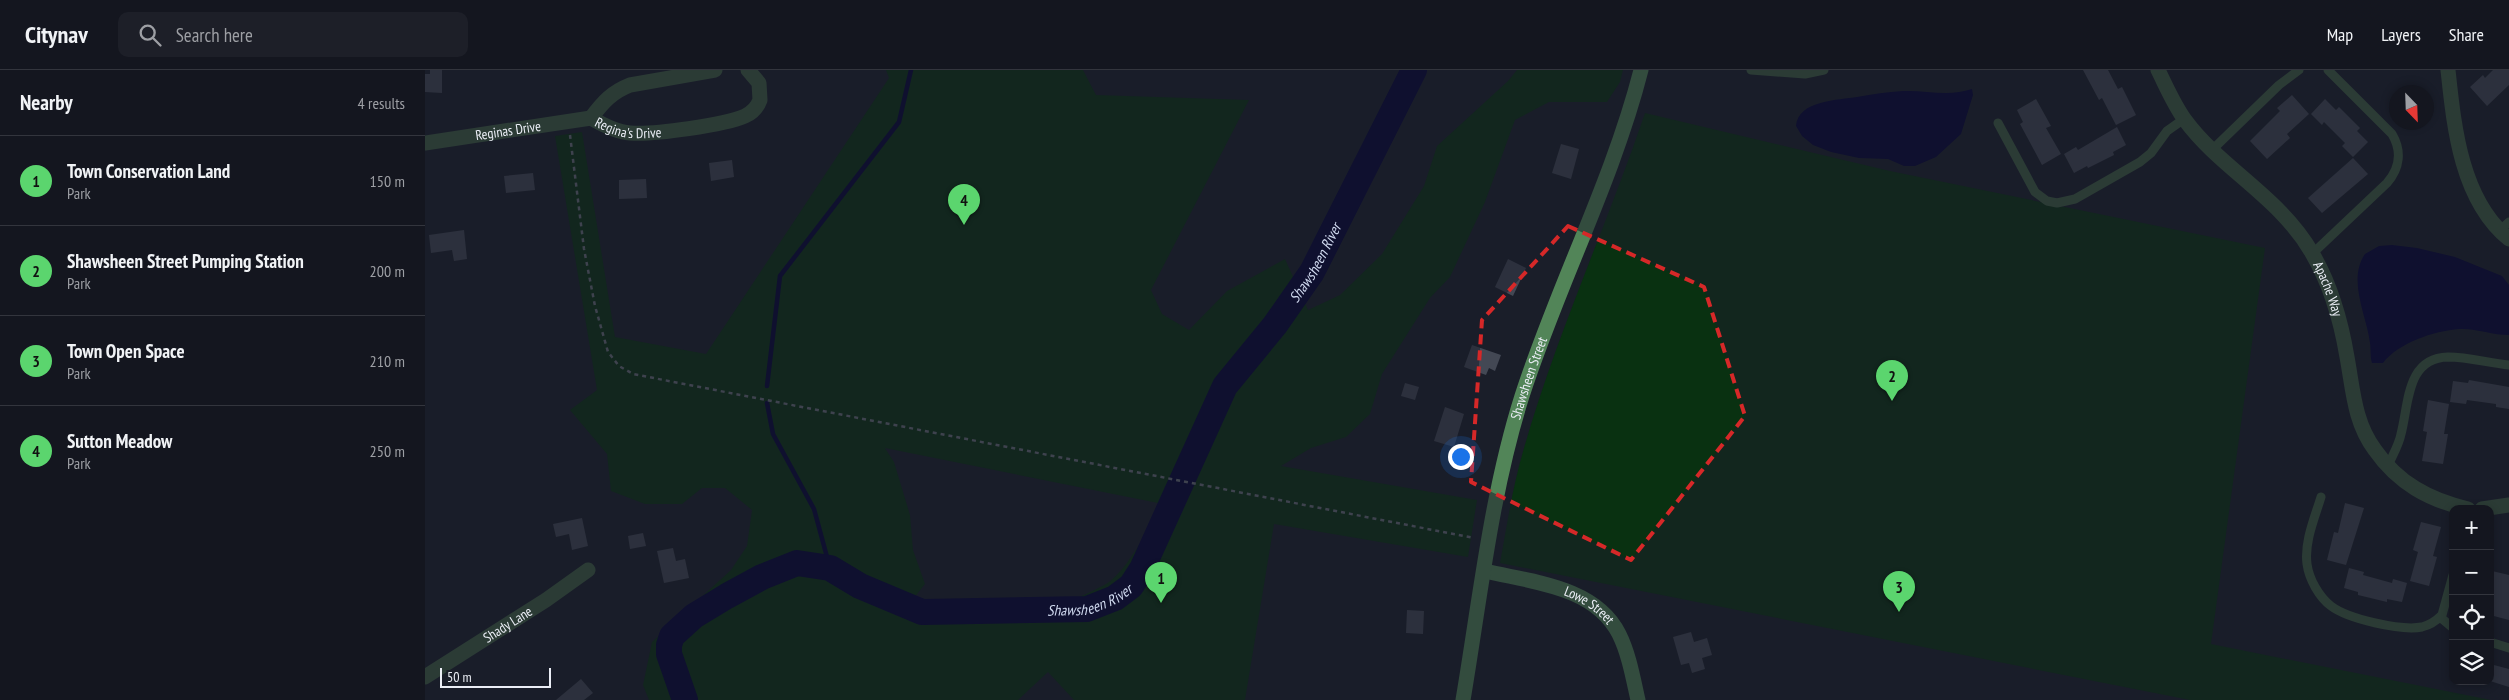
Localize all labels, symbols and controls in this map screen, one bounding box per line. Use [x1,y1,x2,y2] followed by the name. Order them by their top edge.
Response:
[118,12,468,57] search box
[25,19,88,50] text: Citynav
[136,21,164,49] icon: search
[176,23,253,47] text: Search here
[2327,23,2353,46] text: Map
[2381,23,2421,46] text: Layers
[2449,23,2484,46] text: Share
[2389,85,2434,130] north arrow
[20,89,73,116] text: Nearby
[358,93,405,113] text: 4 results
[592,113,662,142] street label: Regina's Drive
[474,117,542,144] street label: Reginas Drive
[67,159,230,183] text: Town Conservation Land
[32,171,40,191] text: 1
[370,171,405,191] text: 150 m
[67,183,91,203] text: Park
[948,184,980,225] pin: 4
[1284,218,1346,306] water label: Shawsheen River
[67,249,304,273] text: Shawsheen Street Pumping Station
[2309,258,2347,319] street label: Apache Way
[32,261,40,281] text: 2
[370,261,405,281] text: 200 m
[67,273,91,293] text: Park
[1506,334,1551,422] street label: Shawsheen Street
[67,339,185,363] text: Town Open Space
[32,351,40,371] text: 3
[370,351,405,371] text: 210 m
[1876,360,1908,401] pin: 2
[67,363,91,383] text: Park
[67,429,172,453] text: Sutton Meadow
[32,441,40,461] text: 4
[370,441,405,461] text: 250 m
[1448,444,1474,470] your location
[67,453,91,473] text: Park
[2449,505,2494,685] map controls
[2449,505,2494,550] button: +
[2449,550,2494,595] button: −
[1145,562,1177,603] pin: 1
[1883,571,1915,612] pin: 3
[1047,578,1137,619] water label: Shawsheen River
[1562,582,1619,628] street label: Lowe Street
[2449,595,2494,640] button: locate
[480,602,536,647] street label: Shady Lane
[2449,640,2494,685] button: layers
[440,665,551,688] scale bar
[447,668,472,686] text: 50 m

